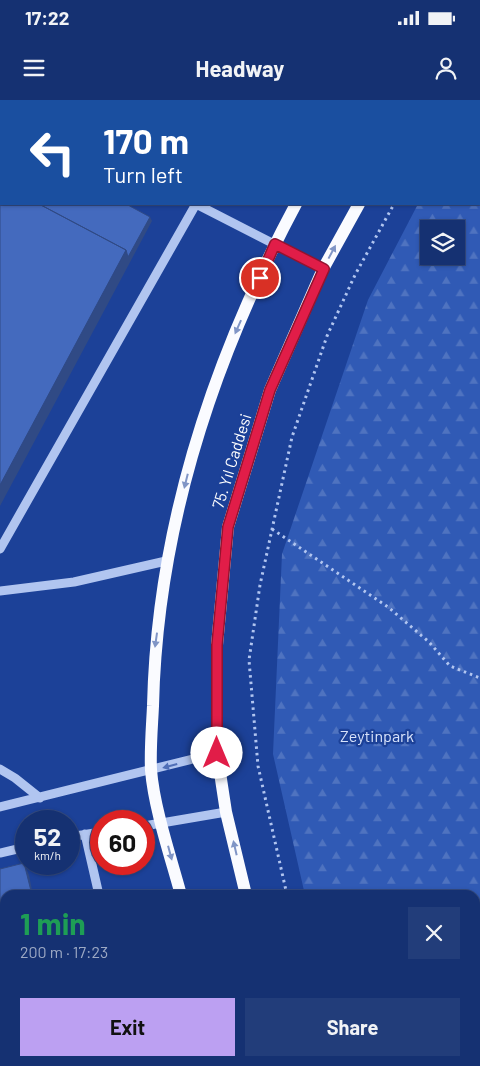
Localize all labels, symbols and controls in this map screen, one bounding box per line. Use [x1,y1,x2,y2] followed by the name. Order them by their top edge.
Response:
[25,6,69,29] text: 17:22
[20,54,48,82] icon: menu
[432,54,460,82] icon: person
[196,55,284,81] text: Headway
[103,119,189,161] text: 170 m
[20,120,85,185] icon: left
[103,161,183,187] text: Turn left
[420,220,465,265] map controls
[420,220,465,265] button: layers
[328,245,337,259] one-way arrow
[239,257,281,299] pin
[246,264,274,292] icon: arrive
[233,320,241,334] one-way arrow
[208,411,254,511] street label: 75. Yıl Caddesi
[182,473,190,488] one-way arrow
[151,632,159,648] one-way arrow
[190,726,242,778] position arrow
[340,726,414,745] park label: Zeytinpark
[162,762,178,770] one-way arrow
[90,810,155,875] speed limit sign: 60
[34,821,61,851] text: 52
[231,840,239,855] one-way arrow
[166,845,174,860] one-way arrow
[34,848,61,862] text: km/h
[20,905,86,941] text: 1 min
[408,907,460,959] button: close
[20,942,108,961] text: 200 m · 17:23
[20,998,235,1056] button: Exit
[245,998,460,1056] button: Share

